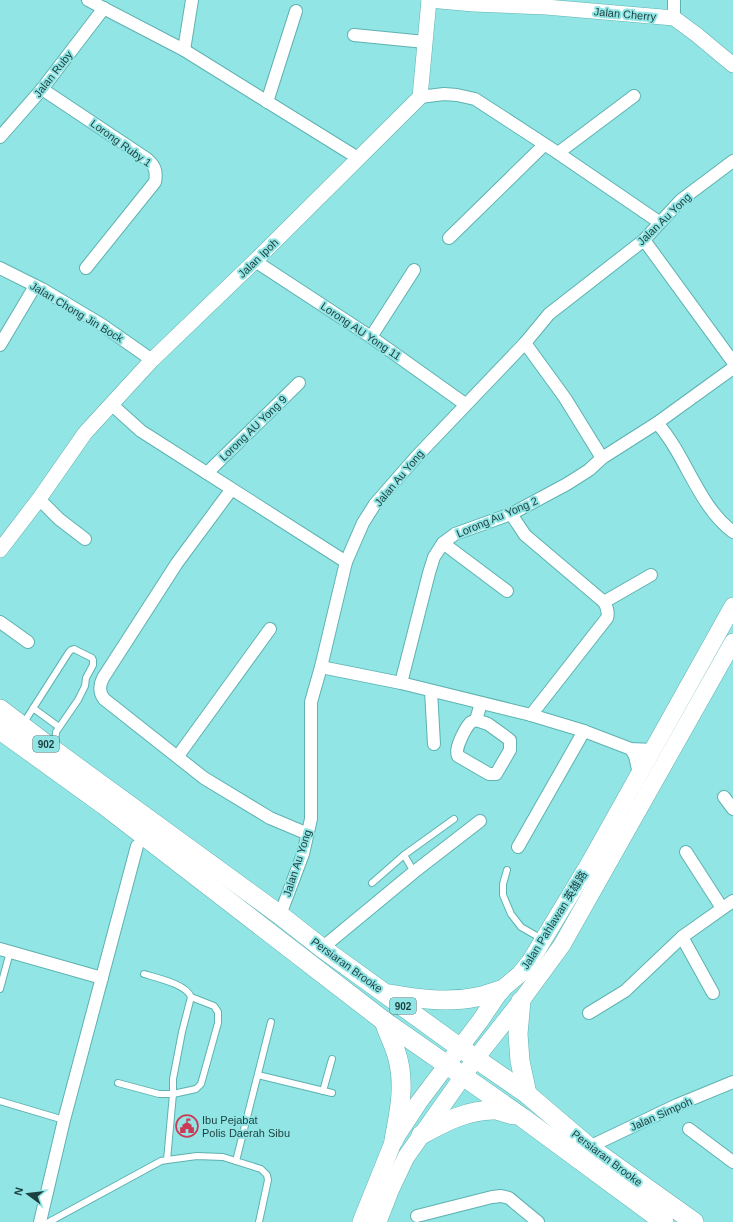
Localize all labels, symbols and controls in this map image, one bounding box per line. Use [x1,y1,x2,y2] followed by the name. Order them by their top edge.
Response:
[593,5,657,23] street label: Jalan Cherry
[31,48,75,99] street label: Jalan Ruby
[88,117,154,169] street label: Lorong Ruby 1
[635,190,693,248] street label: Jalan Au Yong
[236,236,280,280] street label: Jalan Ipoh
[28,279,126,345] street label: Jalan Chong Jin Bock
[319,300,403,362] street label: Lorong AU Yong 11
[217,393,289,463] street label: Lorong AU Yong 9
[372,447,426,509] street label: Jalan Au Yong
[455,495,539,539] street label: Lorong Au Yong 2
[33,736,59,752] road number: 902
[281,828,313,898] street label: Jalan Au Yong
[519,869,589,971] street label: Jalan Pahlawan 英雄路
[309,935,385,995] street label: Persiaran Brooke
[390,998,416,1014] road number: 902
[628,1095,694,1133] street label: Jalan Simpoh
[174,1113,200,1139] public building icon: Ibu Pejabat Polis Daerah Sibu
[202,1114,290,1139] place label: Ibu Pejabat Polis Daerah Sibu
[569,1128,645,1188] street label: Persiaran Brooke
[8,1174,48,1214] north arrow
[12,1186,25,1197] text: N

